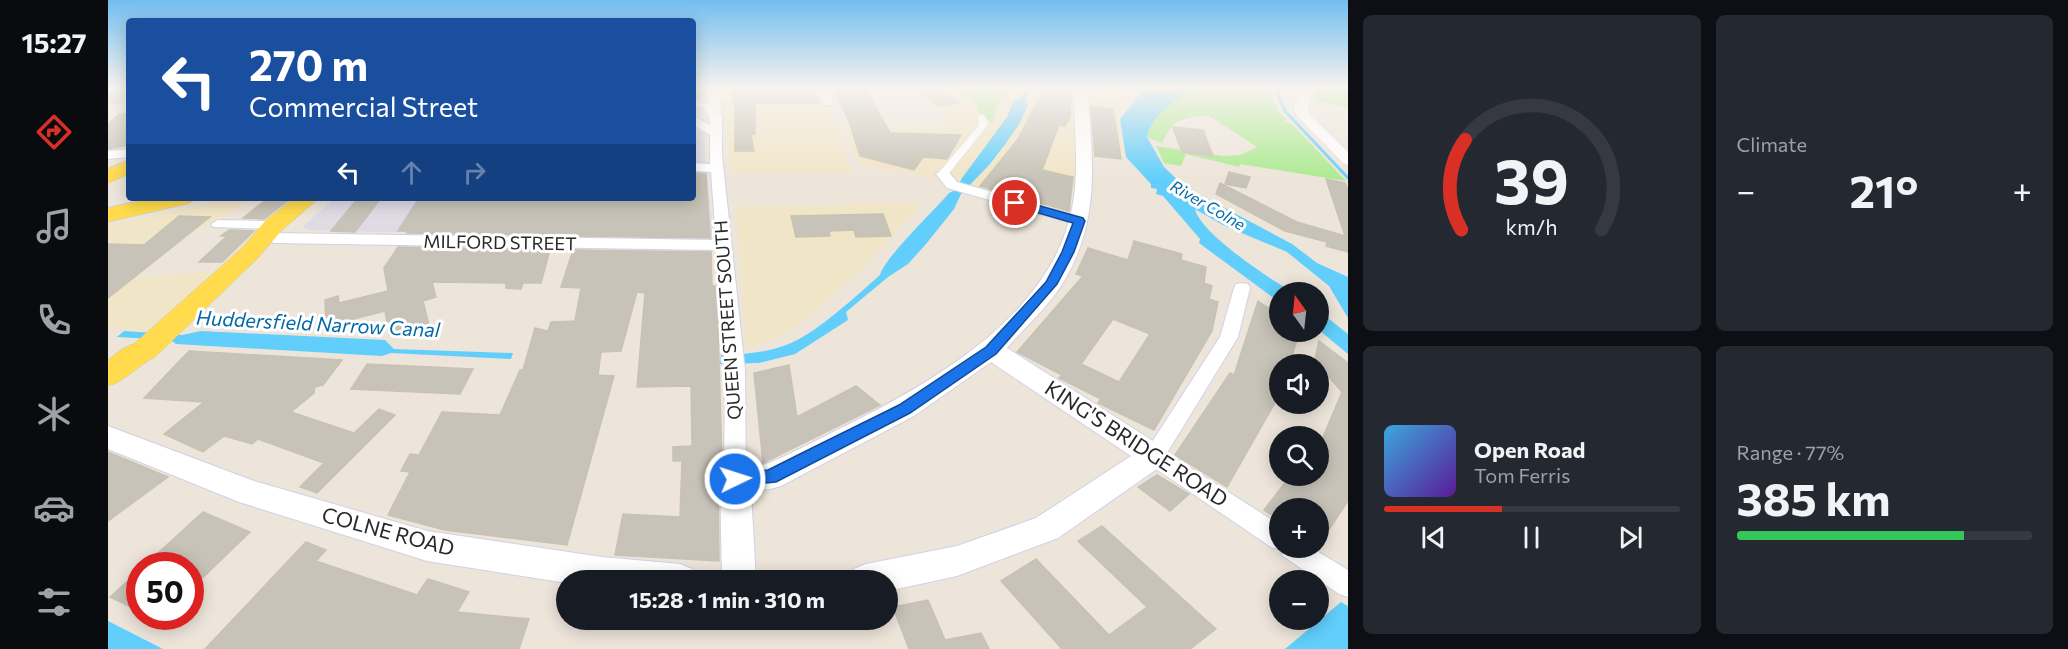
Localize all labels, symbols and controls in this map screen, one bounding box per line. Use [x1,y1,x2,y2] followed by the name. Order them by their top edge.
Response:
[21,26,87,59] text: 15:27
[249,38,368,90] text: 270 m
[150,42,228,120] icon: left
[249,90,478,123] text: Commercial Street
[33,111,75,153] icon: directions
[1737,132,1807,156] text: Climate
[1494,141,1569,217] text: 39
[332,156,365,189] icon: left
[395,156,428,189] icon: ahead
[458,156,491,189] icon: right
[1849,162,1918,217] text: 21°
[1737,169,1755,210] text: −
[2013,169,2032,210] text: +
[1168,176,1249,234] water label: River Colne
[989,177,1040,228] pin
[998,186,1031,219] icon: arrive
[33,205,75,247] icon: music
[1506,213,1558,239] text: km/h
[709,220,745,421] street label: QUEEN STREET SOUTH
[423,230,577,254] street label: MILFORD STREET
[1269,282,1329,342] north arrow
[1269,282,1329,630] map controls
[33,299,75,341] icon: phone
[196,305,441,341] water label: Huddersfield Narrow Canal
[1269,354,1329,414] button: sound
[1041,374,1233,511] street label: KING'S BRIDGE ROAD
[33,393,75,435] icon: climate
[1269,426,1329,486] button: search
[1474,436,1585,463] text: Open Road
[1737,440,1844,464] text: Range · 77%
[703,447,767,511] position arrow
[1474,463,1570,487] text: Tom Ferris
[1737,470,1890,525] text: 385 km
[33,487,75,529] icon: car
[1269,498,1329,558] button: +
[319,501,457,560] street label: COLNE ROAD
[1417,521,1450,554] icon: previous
[1515,521,1548,554] icon: pause
[1614,521,1647,554] icon: next
[126,552,204,630] speed limit sign: 50
[1269,570,1329,630] button: −
[33,581,75,623] icon: filters
[629,586,825,613] text: 15:28 · 1 min · 310 m

